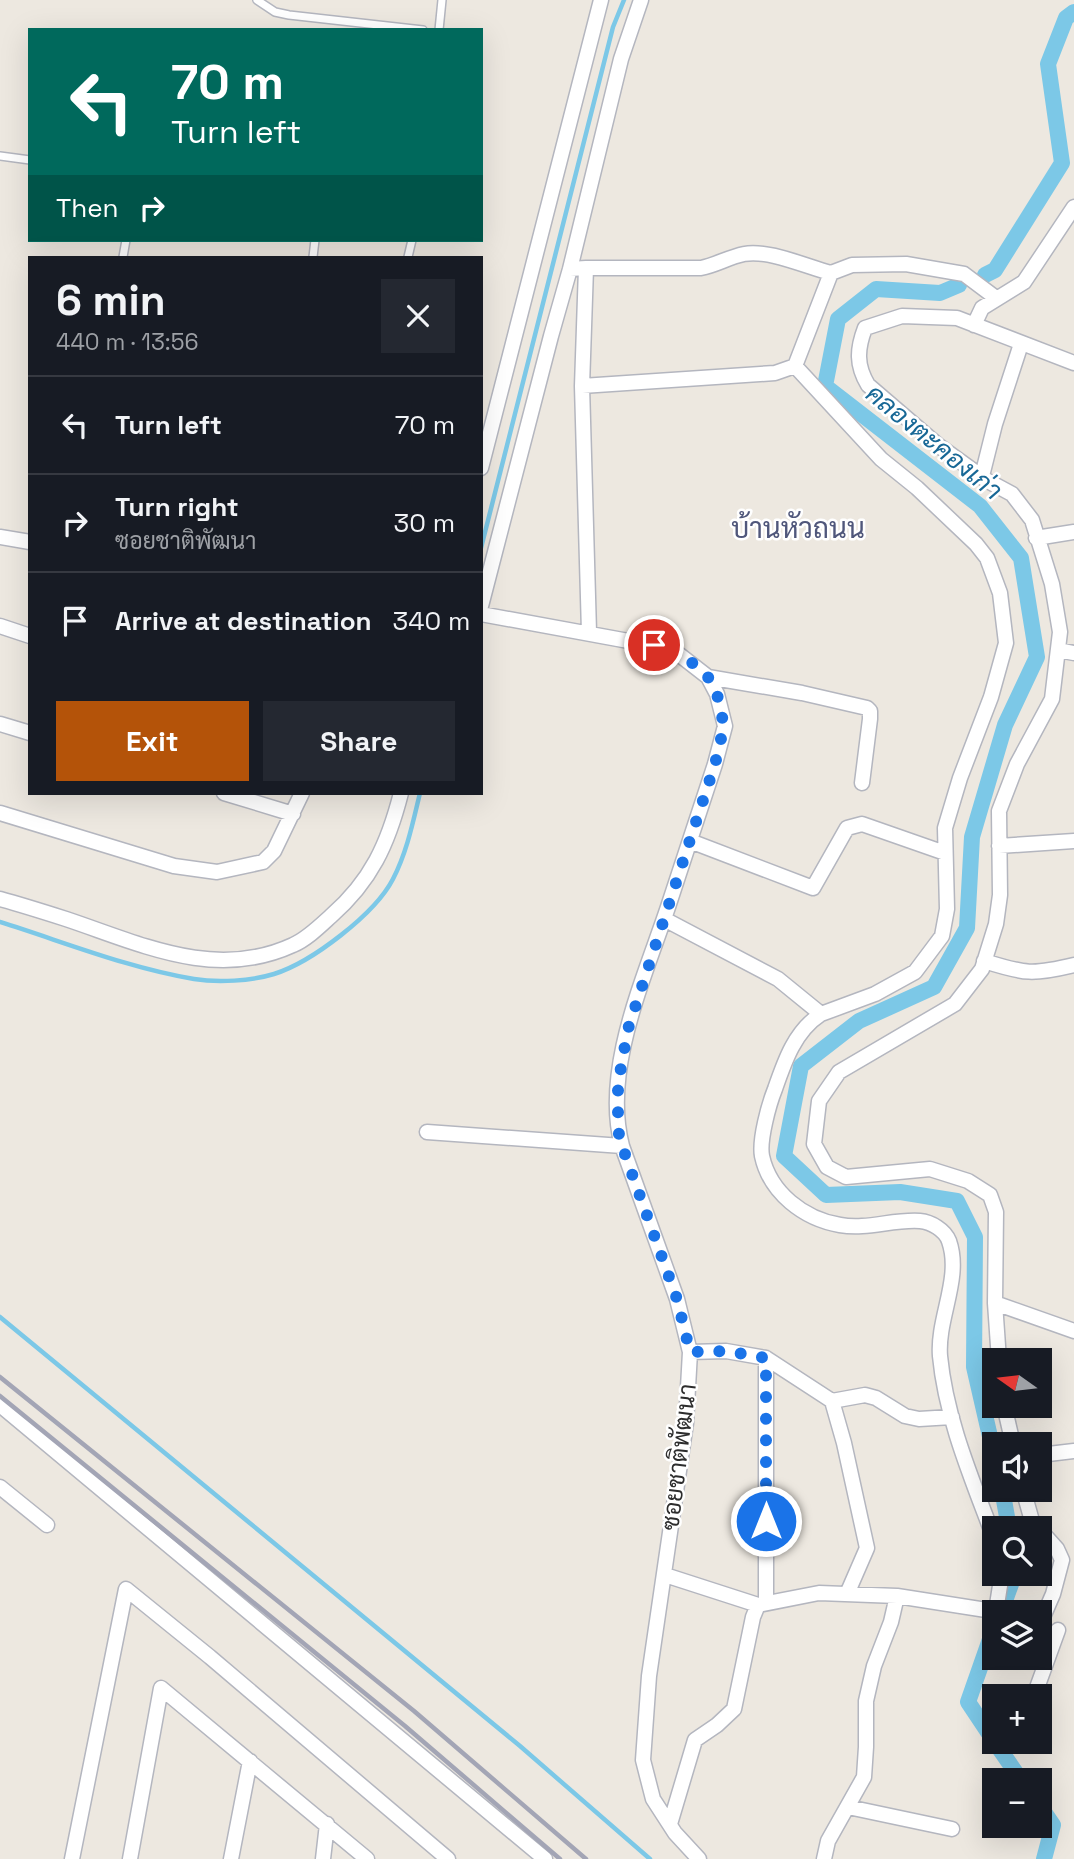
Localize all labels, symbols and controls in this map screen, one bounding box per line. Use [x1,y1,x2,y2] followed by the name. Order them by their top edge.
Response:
[171,51,284,113] text: 70 m
[56,56,147,147] icon: left
[171,112,301,152] text: Turn left
[133,189,171,227] icon: right
[56,191,119,225] text: Then
[56,274,166,327] text: 6 min
[381,279,455,353] button: close
[56,327,199,357] text: 440 m · 13:56
[859,377,1009,507] water label: คลองตะคองเก่า
[56,406,94,444] icon: left
[115,408,222,442] text: Turn left
[395,408,455,442] text: 70 m
[115,490,239,524] text: Turn right
[56,504,94,542] icon: right
[394,506,455,540] text: 30 m
[731,510,865,546] district label: บ้านหัวถนน
[115,526,256,556] text: ซอยชาติพัฒนา
[56,602,94,640] icon: arrive
[115,604,372,638] text: Arrive at destination
[393,604,470,638] text: 340 m
[624,615,684,675] pin
[635,626,673,664] icon: arrive
[56,701,249,781] button: Exit
[263,701,455,781] button: Share
[982,1348,1052,1418] north arrow
[982,1348,1052,1838] map controls
[654,1382,703,1532] street label: ซอยชาติพัฒนา
[982,1432,1052,1502] button: sound
[729,1484,803,1558] position arrow
[982,1516,1052,1586] button: search
[982,1600,1052,1670] button: layers
[982,1684,1052,1754] button: +
[982,1768,1052,1838] button: −

